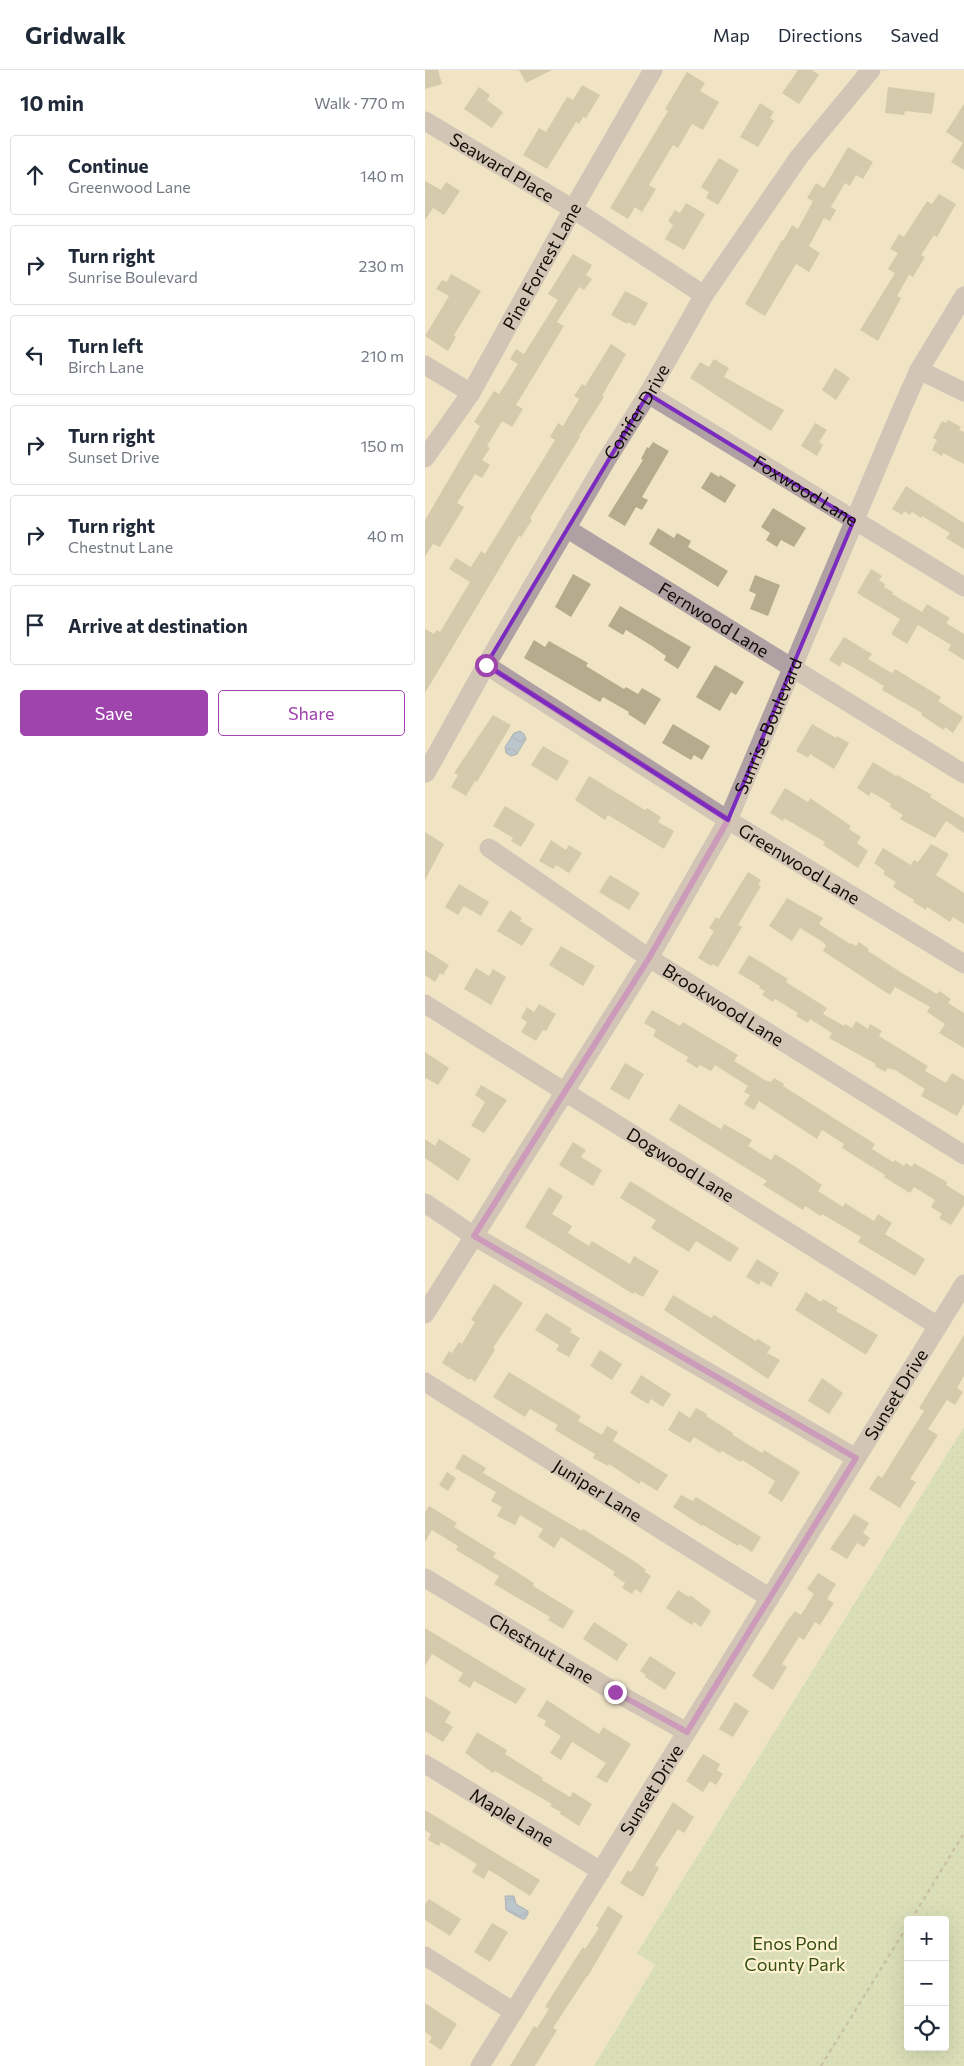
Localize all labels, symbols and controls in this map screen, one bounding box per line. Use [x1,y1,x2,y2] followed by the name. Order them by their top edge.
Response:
[25,20,126,49] text: Gridwalk
[713,24,750,46] text: Map
[778,24,862,46] text: Directions
[890,24,939,46] text: Saved
[20,90,84,115] text: 10 min
[314,93,405,112] text: Walk · 770 m
[446,128,558,206] street label: Seaward Place
[68,154,148,177] text: Continue
[21,161,49,189] icon: ahead
[360,166,404,185] text: 140 m
[68,177,191,196] text: Greenwood Lane
[497,198,586,333] street label: Pine Forrest Lane
[68,244,155,267] text: Turn right
[21,251,49,279] icon: right
[359,256,404,275] text: 230 m
[68,267,198,286] text: Sunrise Boulevard
[68,334,143,357] text: Turn left
[21,341,49,369] icon: left
[361,346,404,365] text: 210 m
[68,357,144,376] text: Birch Lane
[598,360,674,464] street label: Conifer Drive
[68,424,155,447] text: Turn right
[21,431,49,459] icon: right
[361,436,404,455] text: 150 m
[68,447,159,466] text: Sunset Drive
[749,450,862,531] street label: Foxwood Lane
[68,514,155,537] text: Turn right
[21,521,49,549] icon: right
[367,526,404,545] text: 40 m
[68,537,173,556] text: Chestnut Lane
[655,577,773,662] street label: Fernwood Lane
[21,611,49,639] icon: arrive
[68,614,248,637] text: Arrive at destination
[475,654,498,677] route start
[729,654,806,797] street label: Sunrise Boulevard
[20,690,208,736] button: Save
[218,690,405,736] button: Share
[735,818,864,909] street label: Greenwood Lane
[659,958,788,1051] street label: Brookwood Lane
[623,1123,739,1207] street label: Dogwood Lane
[859,1345,932,1444] street label: Sunset Drive
[549,1454,646,1526] street label: Juniper Lane
[485,1608,598,1688] street label: Chestnut Lane
[604,1681,627,1704] route end
[615,1740,687,1839] street label: Sunset Drive
[466,1783,558,1851] street label: Maple Lane
[904,1916,949,2051] map controls
[904,1916,949,1961] button: +
[744,1932,846,1975] park label: Enos Pond County Park
[904,1961,949,2006] button: −
[904,2006,949,2051] button: locate

